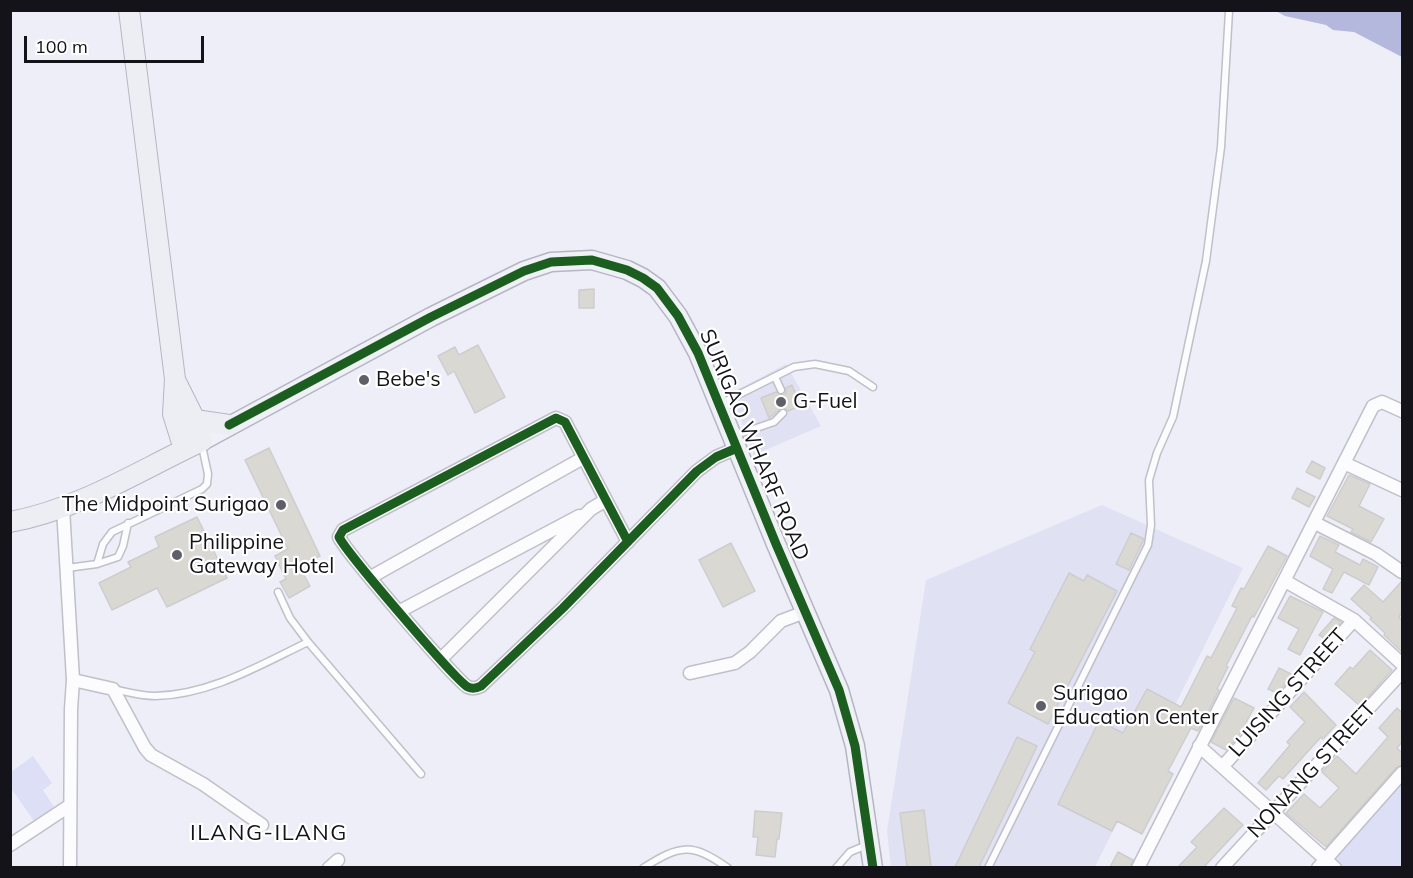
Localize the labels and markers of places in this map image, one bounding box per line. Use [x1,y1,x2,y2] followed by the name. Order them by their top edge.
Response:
[376,367,441,393] place label: Bebe's
[357,373,371,387] marker: Bebe's
[793,389,857,415] place label: G-Fuel
[774,395,788,409] marker: G-Fuel
[62,492,269,518] place label: The Midpoint Surigao
[274,498,288,512] marker: The Midpoint Surigao
[189,530,334,580] place label: Philippine Gateway Hotel
[170,548,184,562] marker: Philippine Gateway Hotel
[1053,681,1219,731] place label: Surigao Education Center
[1034,699,1048,713] marker: Surigao Education Center

